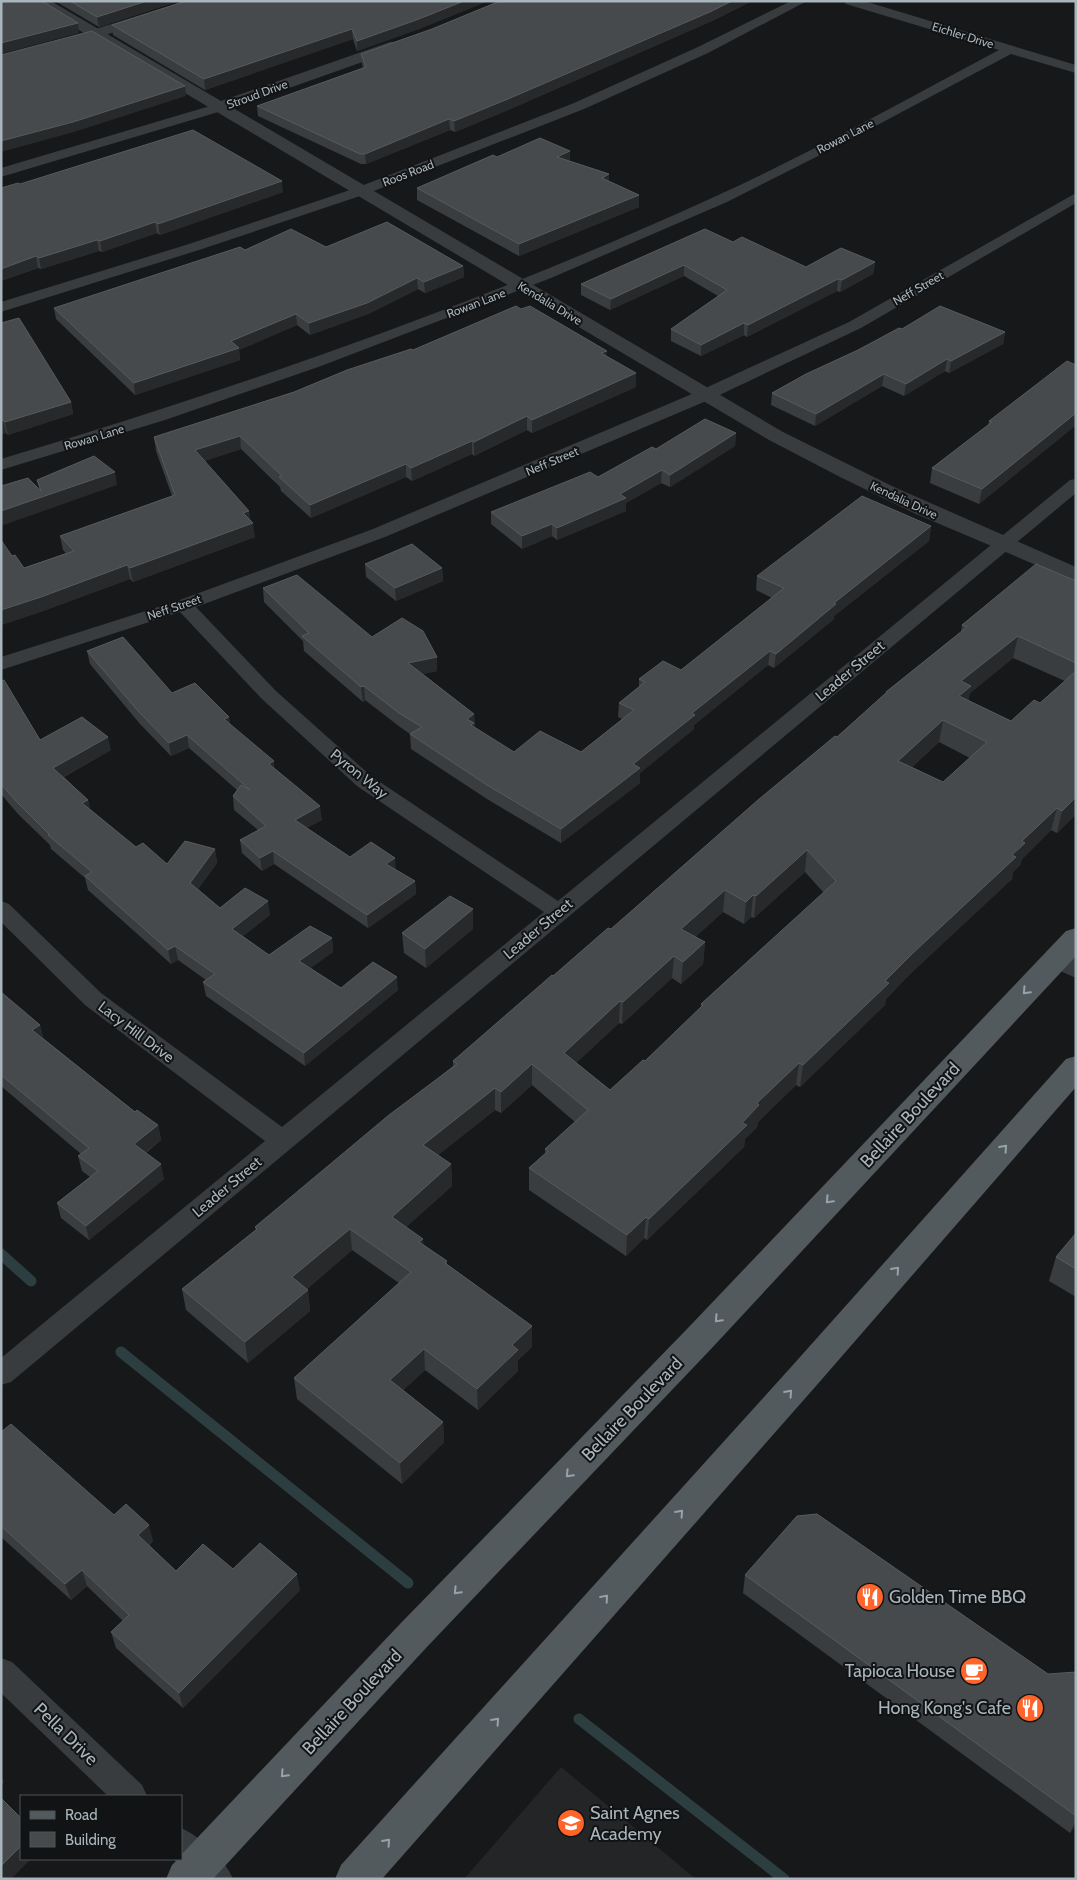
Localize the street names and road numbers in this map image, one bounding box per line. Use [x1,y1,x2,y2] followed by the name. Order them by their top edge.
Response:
[930,19,996,51] street label: Eichler Drive
[225,76,289,112] street label: Stroud Drive
[814,115,876,157] street label: Rowan Lane
[380,156,436,190] street label: Roos Road
[890,268,946,308] street label: Neff Street
[515,278,585,328] street label: Kendalia Drive
[444,285,508,321] street label: Rowan Lane
[62,421,126,453] street label: Rowan Lane
[523,443,581,479] street label: Neff Street
[868,478,940,522] street label: Kendalia Drive
[145,591,203,623] street label: Neff Street
[812,637,888,705] street label: Leader Street
[327,745,392,803] street label: Pyron Way
[500,895,576,963] street label: Leader Street
[95,998,178,1067] street label: Lacy Hill Drive
[856,1058,964,1172] street label: Bellaire Boulevard
[189,1153,265,1221] street label: Leader Street
[577,1352,687,1466] street label: Bellaire Boulevard
[298,1645,406,1759] street label: Bellaire Boulevard
[29,1698,103,1770] street label: Pella Drive

